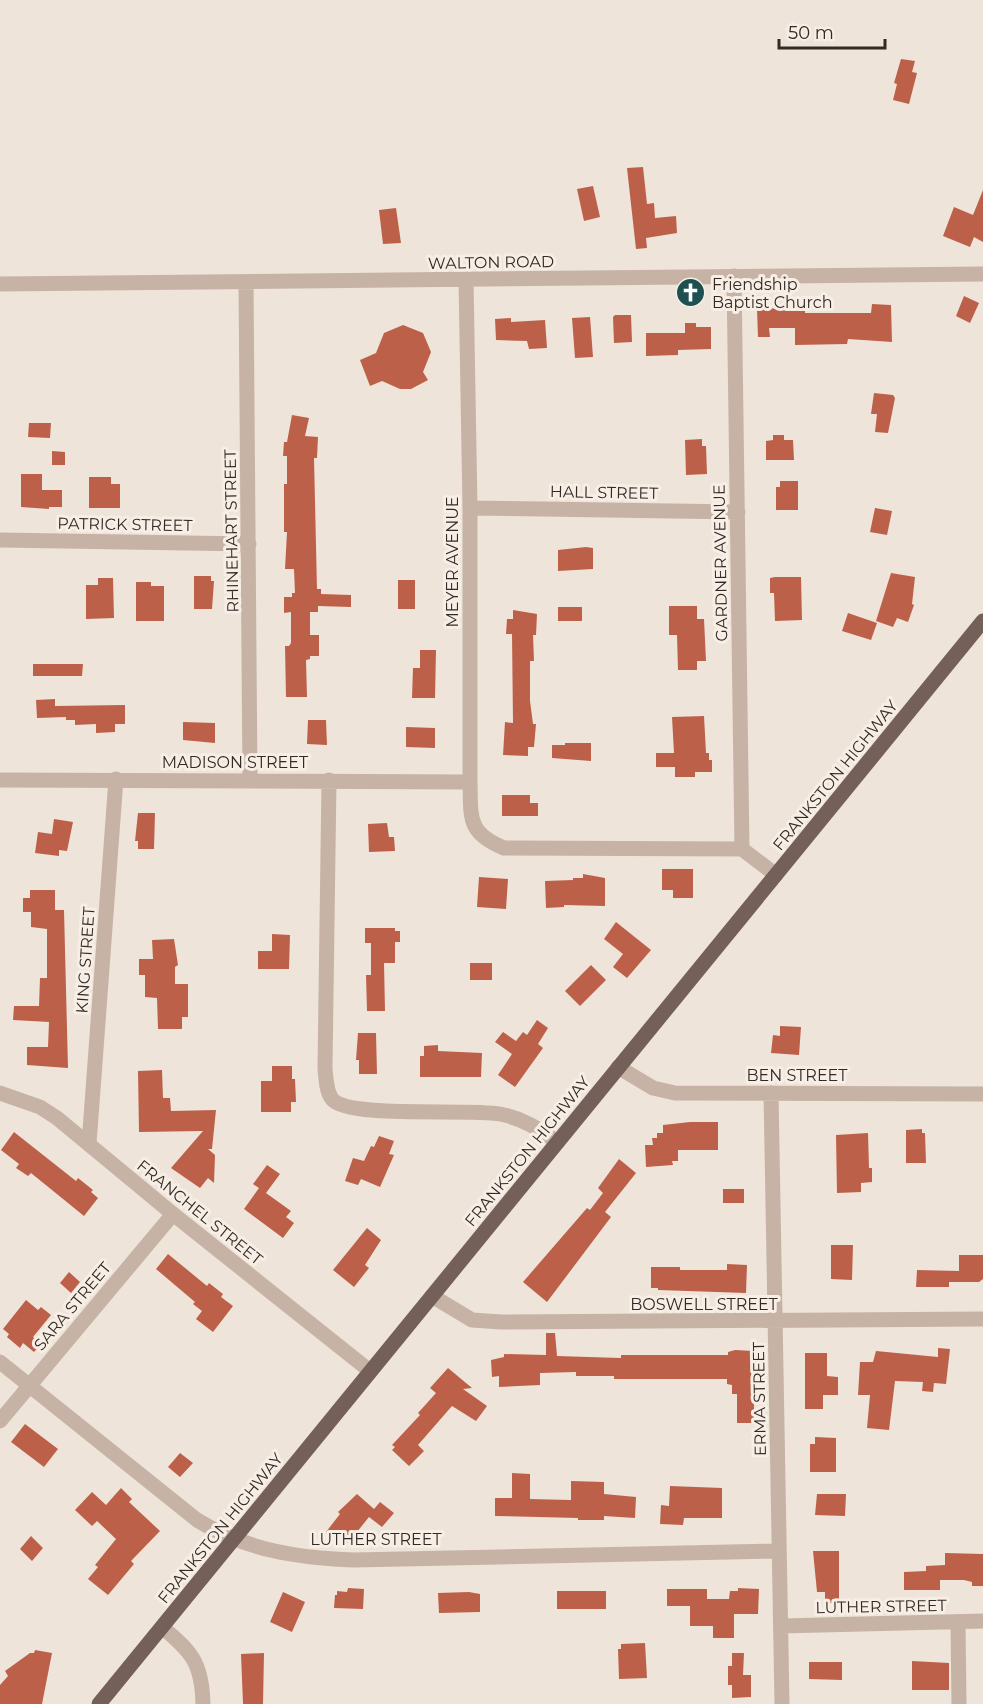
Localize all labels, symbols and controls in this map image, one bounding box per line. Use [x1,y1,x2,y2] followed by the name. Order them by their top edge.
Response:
[779,12,886,50] scale bar
[788,22,834,44] text: 50 m
[428,252,554,273] street label: WALTON ROAD
[712,275,832,312] place label: Friendship Baptist Church
[675,277,707,309] church icon: Friendship Baptist Church
[221,448,242,613] street label: RHINEHART STREET
[550,482,659,503] street label: HALL STREET
[710,484,731,642] street label: GARDNER AVENUE
[443,496,462,628] street label: MEYER AVENUE
[57,514,194,535] street label: PATRICK STREET
[769,696,902,854] street label: FRANKSTON HIGHWAY
[162,753,309,772] street label: MADISON STREET
[72,905,99,1014] street label: KING STREET
[747,1066,848,1085] street label: BEN STREET
[461,1072,594,1230] street label: FRANKSTON HIGHWAY
[133,1156,267,1269] street label: FRANCHEL STREET
[30,1258,115,1354] street label: SARA STREET
[630,1295,779,1314] street label: BOSWELL STREET
[749,1341,770,1456] street label: ERMA STREET
[154,1449,287,1607] street label: FRANKSTON HIGHWAY
[310,1530,442,1549] street label: LUTHER STREET
[815,1596,948,1617] street label: LUTHER STREET

